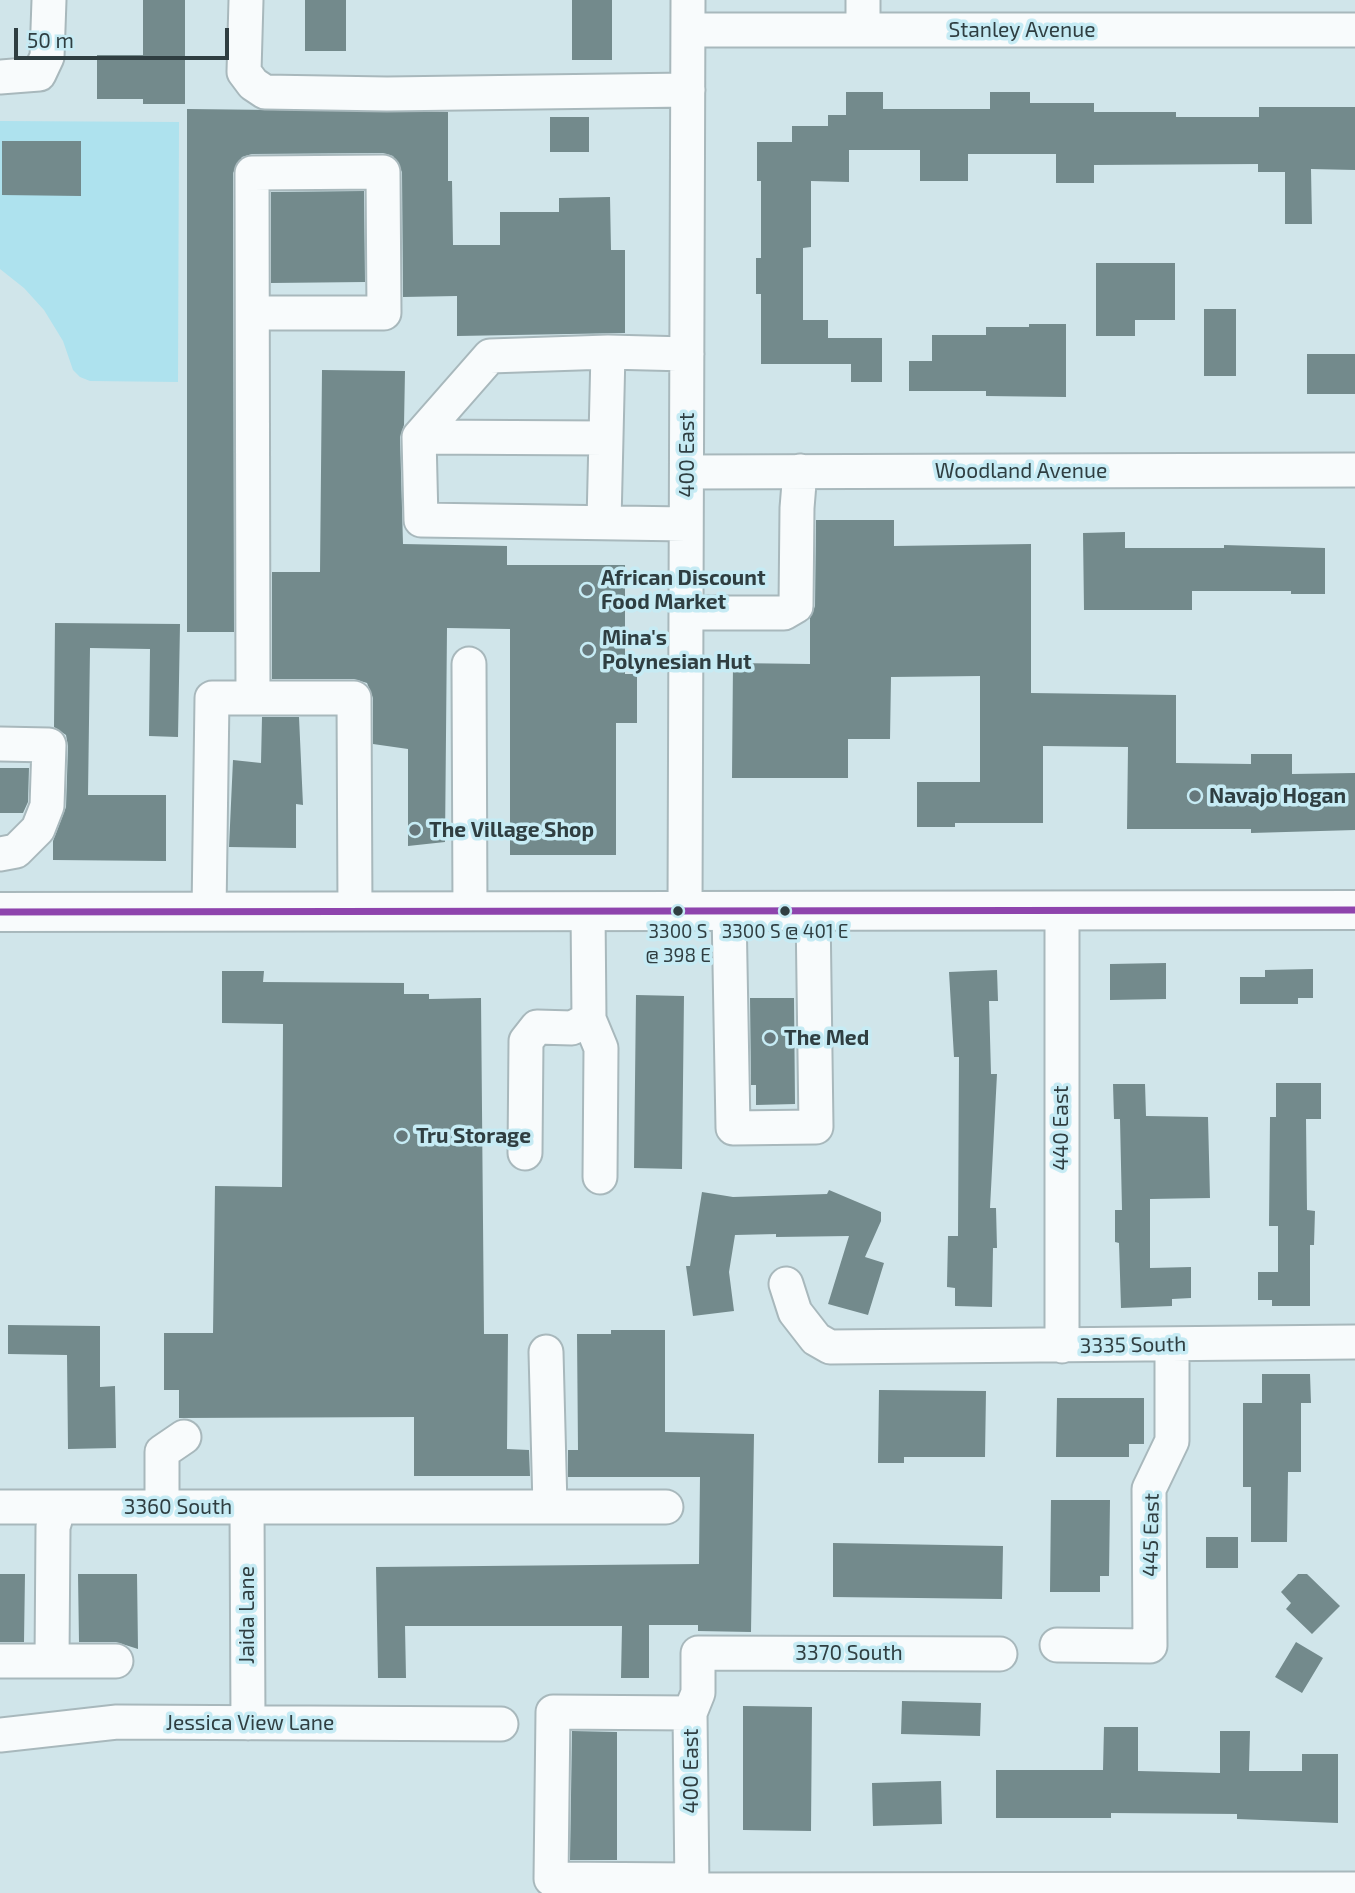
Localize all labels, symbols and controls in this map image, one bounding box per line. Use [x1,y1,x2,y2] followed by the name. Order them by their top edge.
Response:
[18,14,233,58] scale bar
[949,17,1095,43] street label: Stanley Avenue
[27,27,74,52] text: 50 m
[674,413,700,497] street label: 400 East
[935,458,1107,484] street label: Woodland Avenue
[601,565,766,615] place label: African Discount Food Market
[579,582,595,598] marker: African Discount Food Market
[602,625,752,675] place label: Mina's Polynesian Hut
[580,642,596,658] marker: Mina's Polynesian Hut
[1209,783,1346,809] place label: Navajo Hogan
[1187,788,1203,804] marker: Navajo Hogan
[429,817,594,843] place label: The Village Shop
[407,822,423,838] marker: The Village Shop
[671,904,685,918] marker: 3300 S @ 398 E
[778,904,792,918] marker: 3300 S @ 401 E
[645,921,711,965] place label: 3300 S @ 398 E
[722,921,848,943] place label: 3300 S @ 401 E
[784,1025,869,1051] place label: The Med
[762,1030,778,1046] marker: The Med
[1048,1085,1074,1171] street label: 440 East
[416,1123,531,1149] place label: Tru Storage
[394,1128,410,1144] marker: Tru Storage
[1079,1331,1187,1359] street label: 3335 South
[1138,1493,1164,1577] street label: 445 East
[124,1494,232,1520] street label: 3360 South
[234,1566,260,1664] street label: Jaida Lane
[795,1640,903,1666] street label: 3370 South
[166,1710,334,1736] street label: Jessica View Lane
[678,1729,704,1813] street label: 400 East

